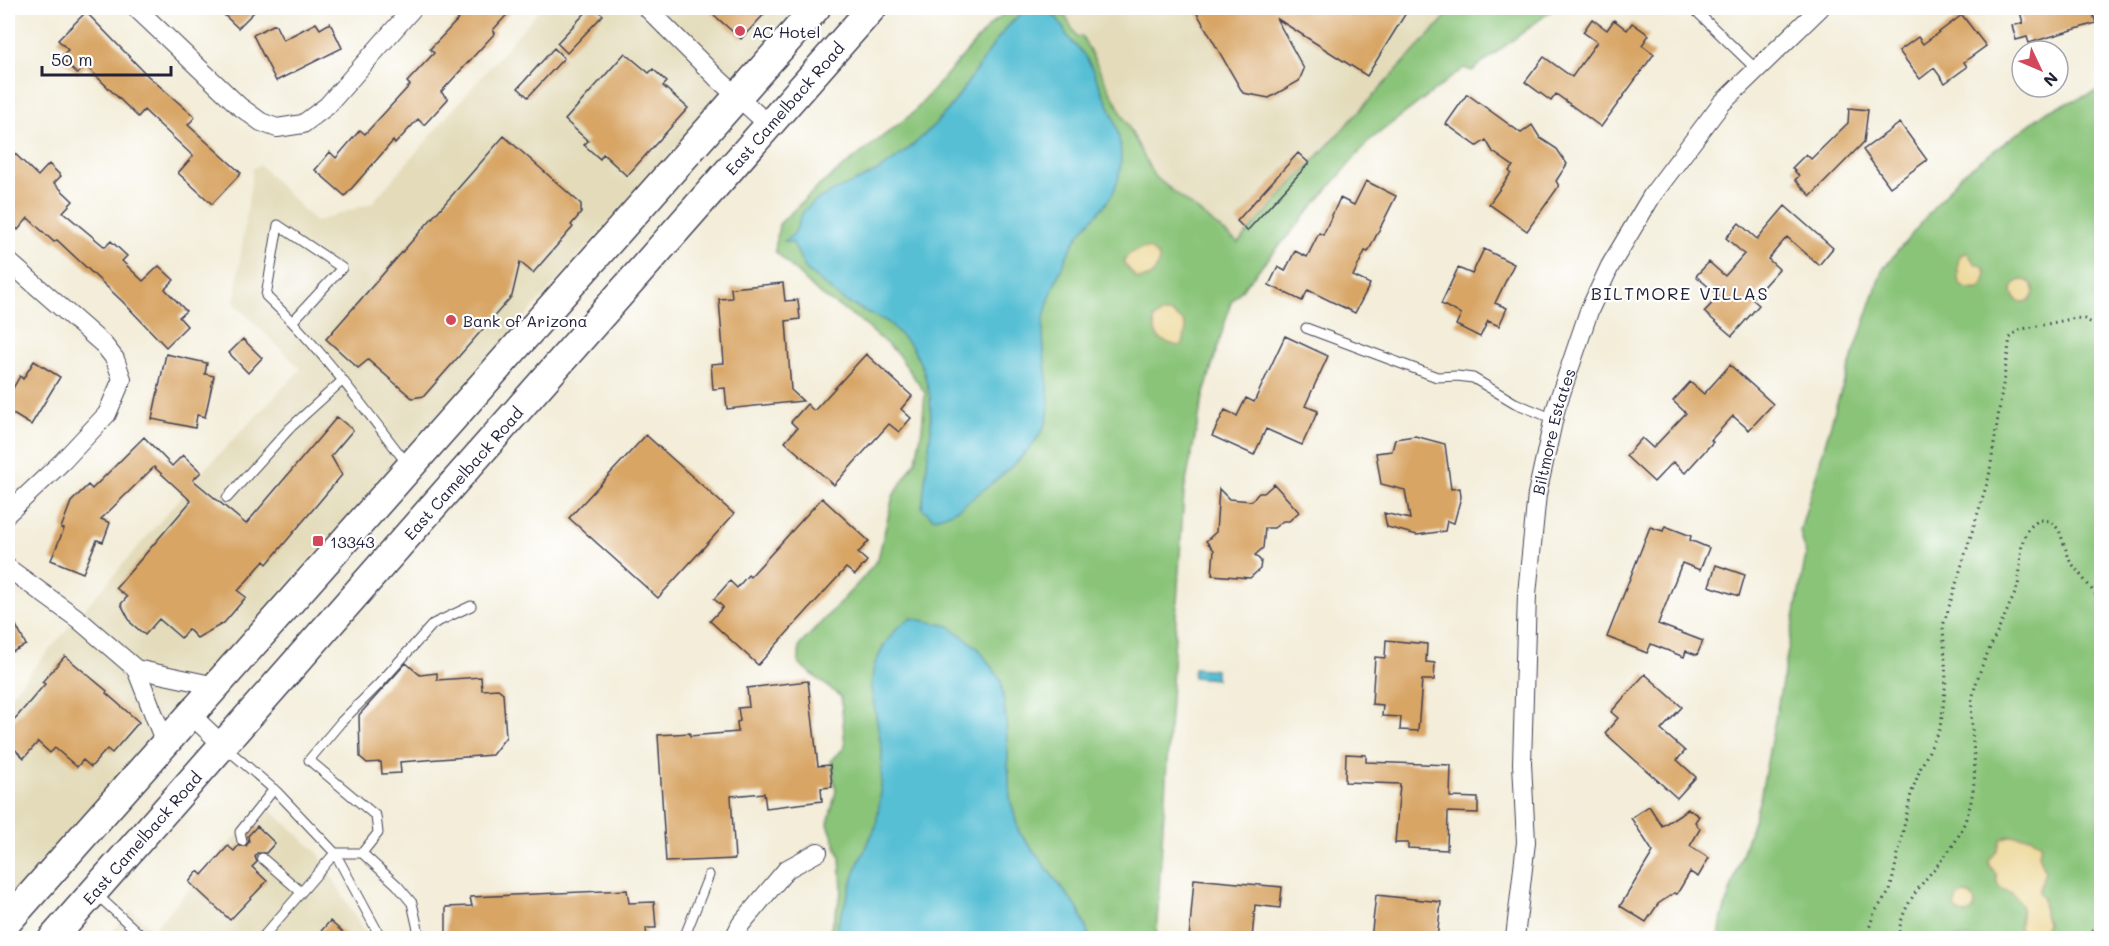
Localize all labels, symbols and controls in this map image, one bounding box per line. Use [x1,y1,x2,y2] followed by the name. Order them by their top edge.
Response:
[752,21,821,42] place label: AC Hotel
[733,24,747,38] marker: AC Hotel
[720,37,848,179] street label: East Camelback Road
[42,39,171,77] scale bar
[2010,39,2070,99] north arrow
[51,47,93,71] text: 50 m
[2039,68,2063,91] text: N
[1591,281,1769,305] district label: BILTMORE VILLAS
[463,310,587,331] place label: Bank of Arizona
[444,313,458,327] marker: Bank of Arizona
[1527,365,1579,497] street label: Biltmore Estates
[399,402,527,544] street label: East Camelback Road
[330,531,375,552] place label: 13343
[311,534,325,548] marker: 13343
[77,767,206,908] street label: East Camelback Road

